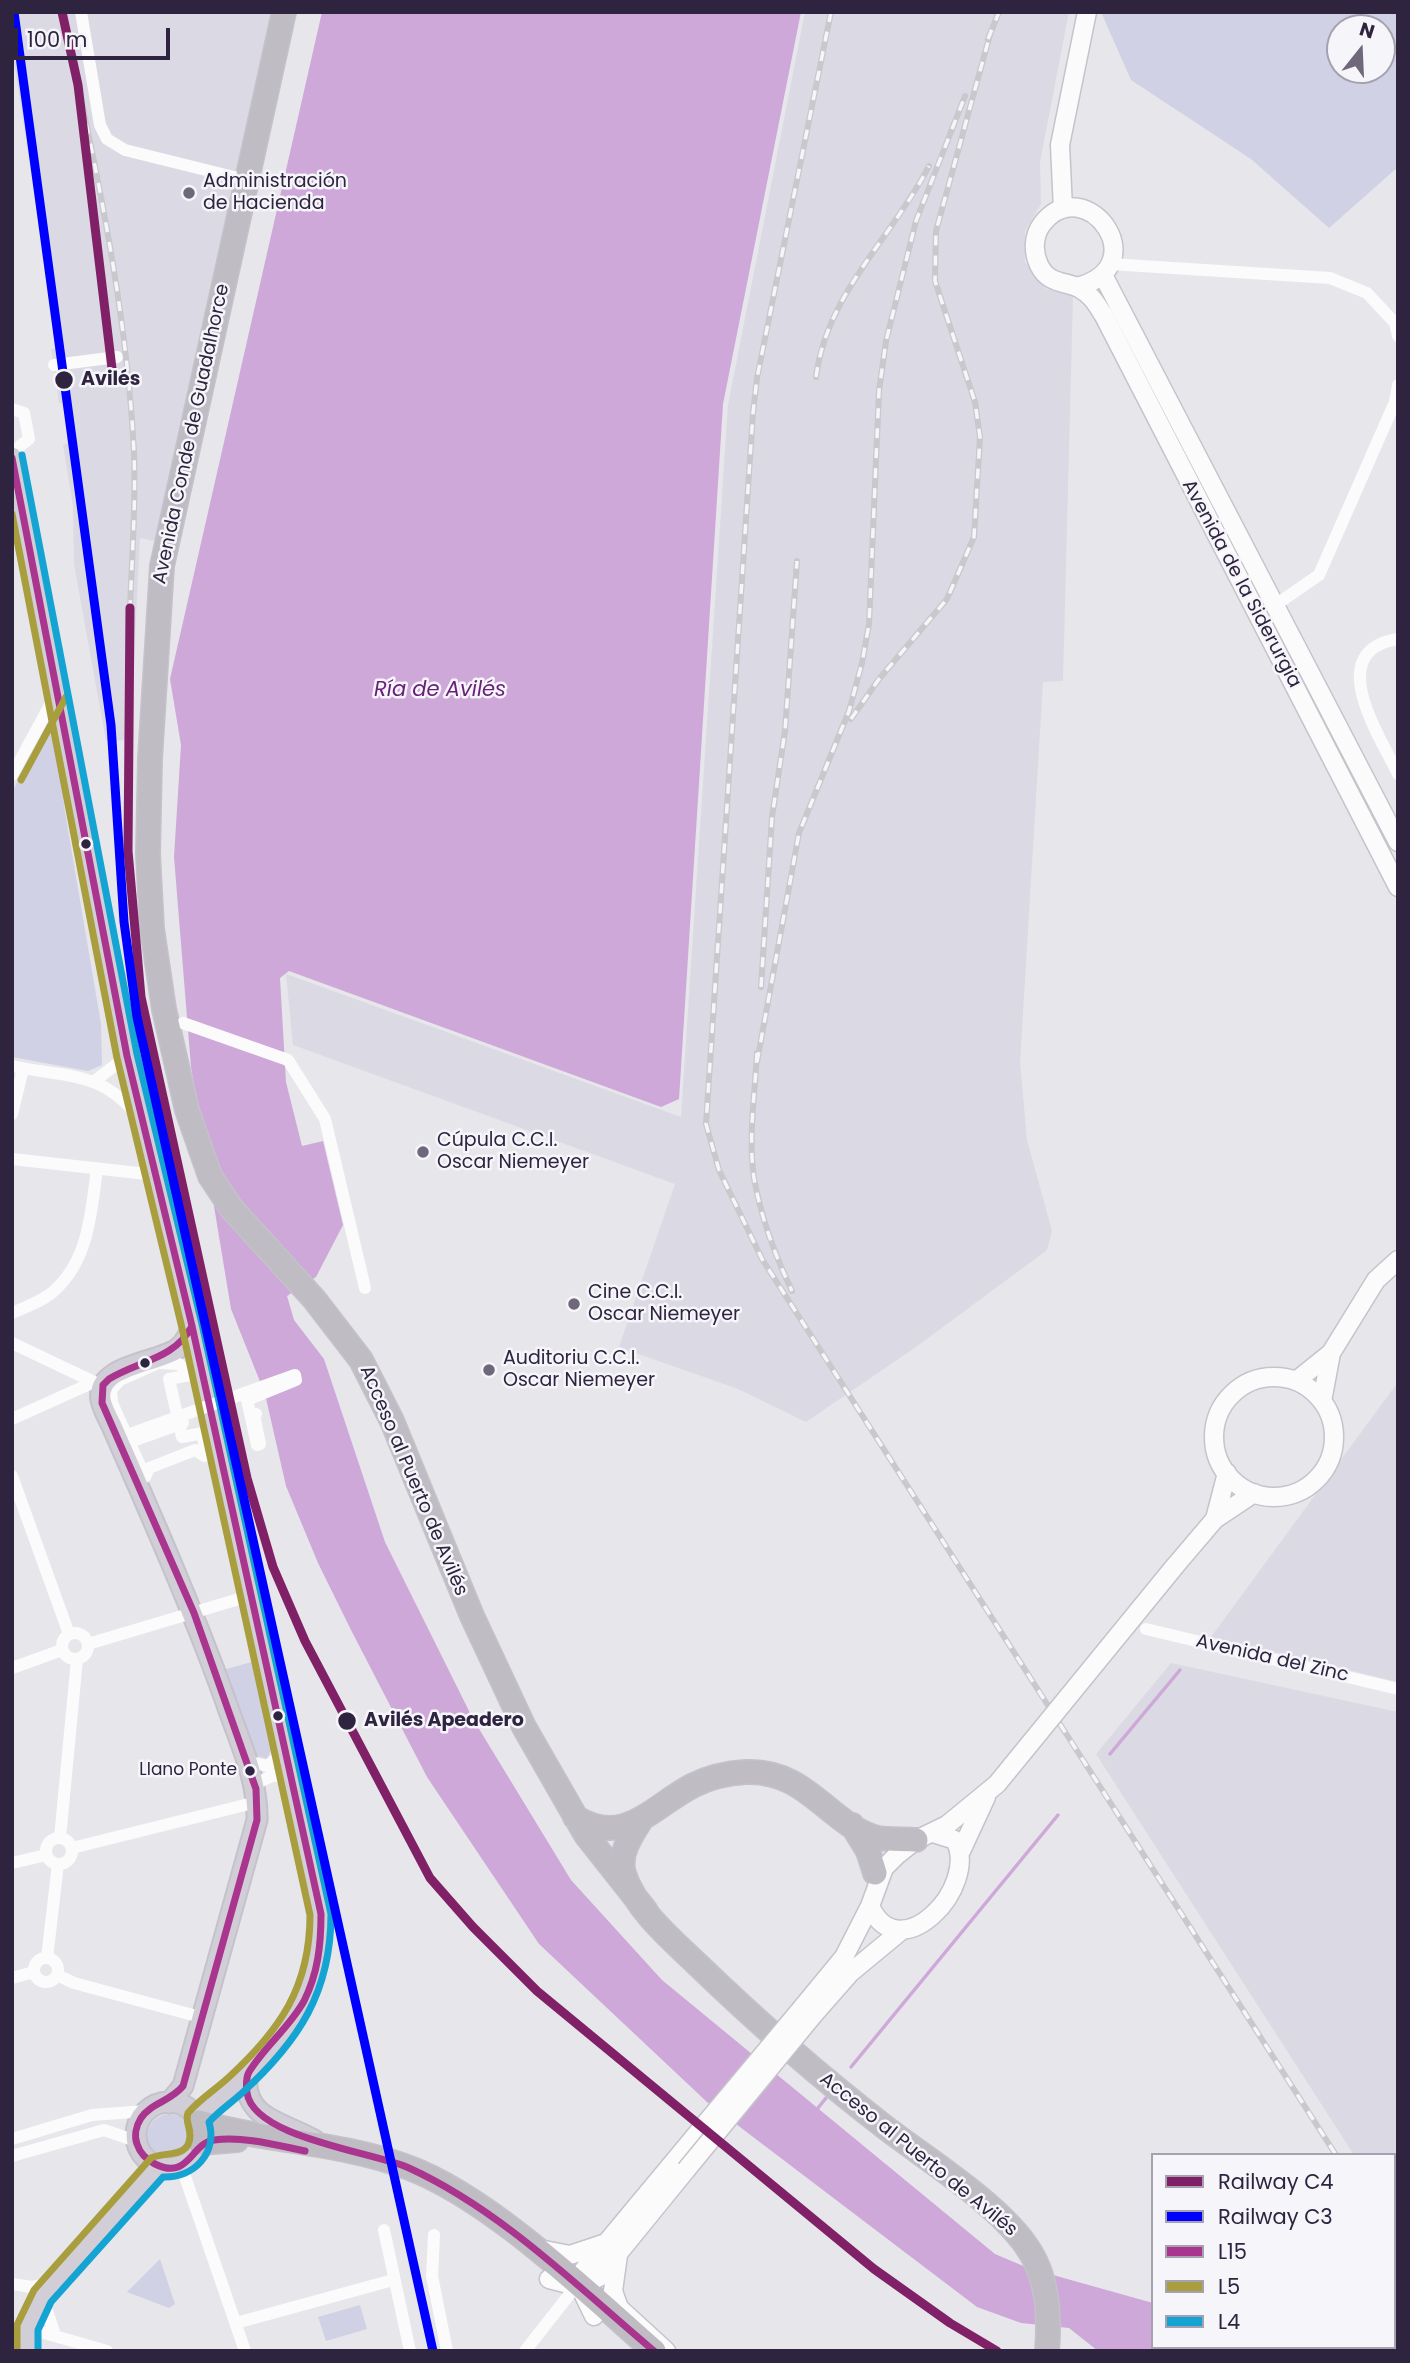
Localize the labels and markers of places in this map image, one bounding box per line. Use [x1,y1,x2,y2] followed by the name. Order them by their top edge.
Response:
[203,171,347,215] place label: Administración de Hacienda
[181,185,197,201] marker: Administración de Hacienda
[53,369,75,391] marker: Avilés
[81,369,140,391] place label: Avilés
[79,837,93,851] unlabelled marker
[437,1130,589,1174] place label: Cúpula C.C.I. Oscar Niemeyer
[415,1144,431,1160] marker: Cúpula C.C.I. Oscar Niemeyer
[588,1282,740,1326] place label: Cine C.C.I. Oscar Niemeyer
[566,1296,582,1312] marker: Cine C.C.I. Oscar Niemeyer
[503,1348,655,1392] place label: Auditoriu C.C.I. Oscar Niemeyer
[138,1356,152,1370] unlabelled marker
[481,1362,497,1378] marker: Auditoriu C.C.I. Oscar Niemeyer
[271,1709,285,1723] unlabelled marker
[336,1710,358,1732] marker: Avilés Apeadero
[364,1710,524,1732] place label: Avilés Apeadero
[139,1761,237,1781] place label: Llano Ponte
[243,1764,257,1778] marker: Llano Ponte

